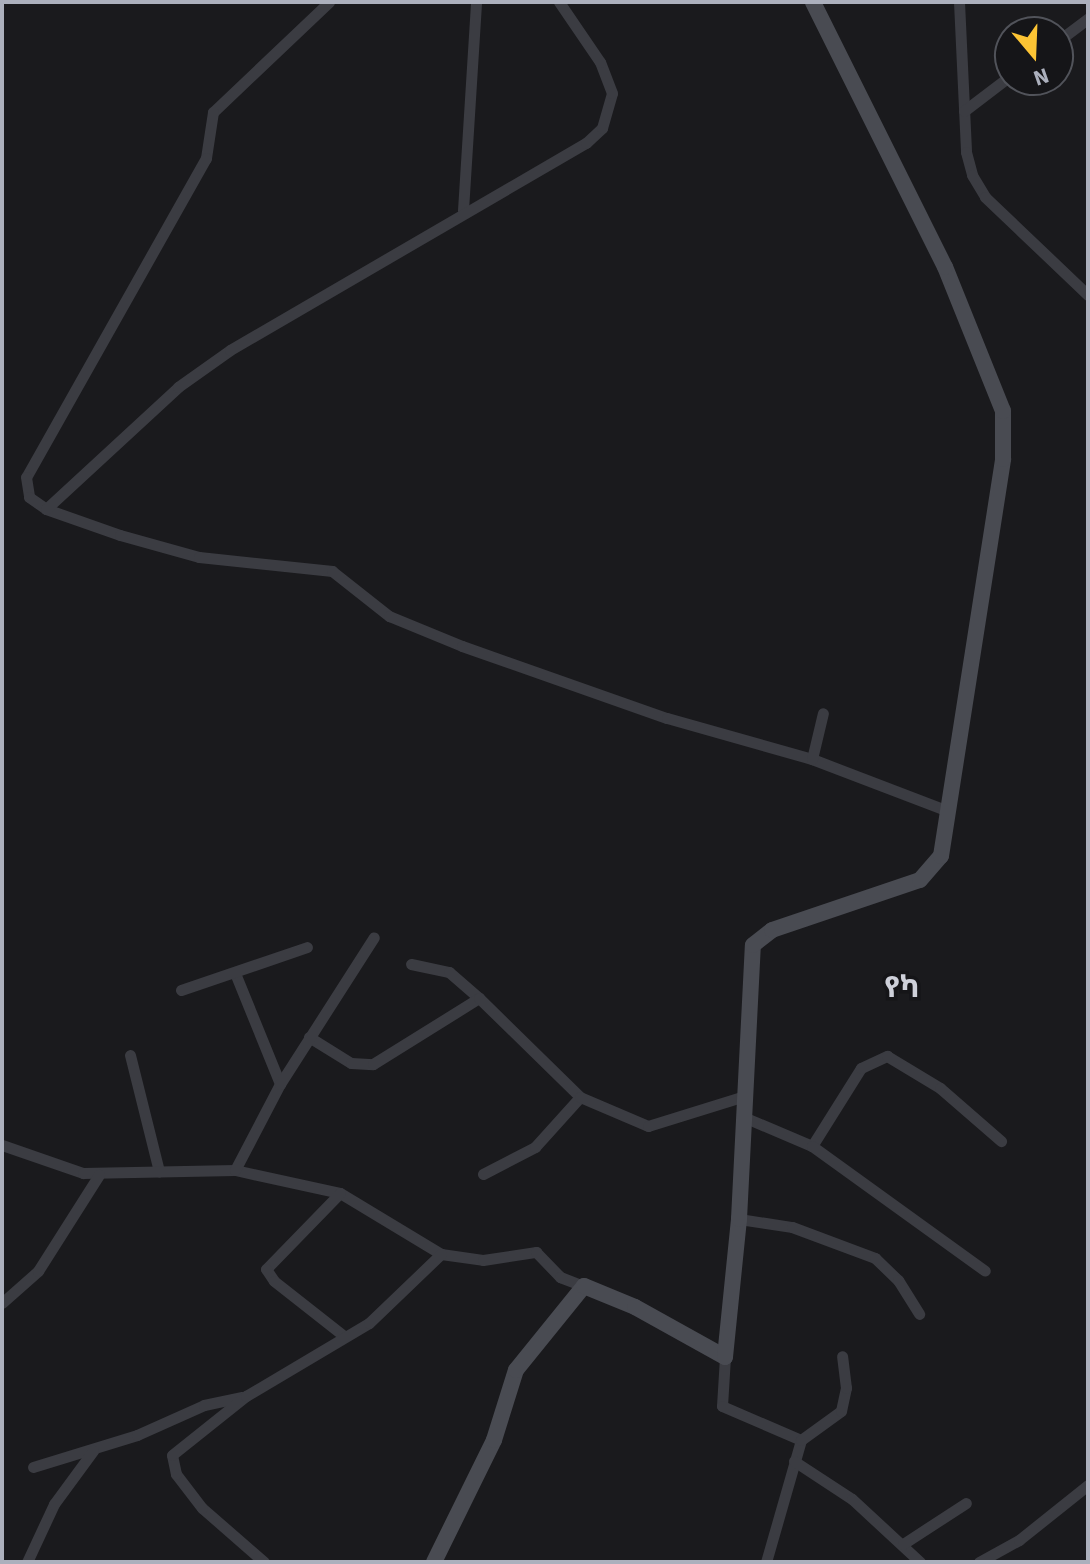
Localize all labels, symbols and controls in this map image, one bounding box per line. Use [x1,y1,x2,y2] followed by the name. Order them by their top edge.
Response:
[994,16,1074,96] north arrow
[1029,59,1053,94] text: N
[884,970,920,1006] district label: የካ

